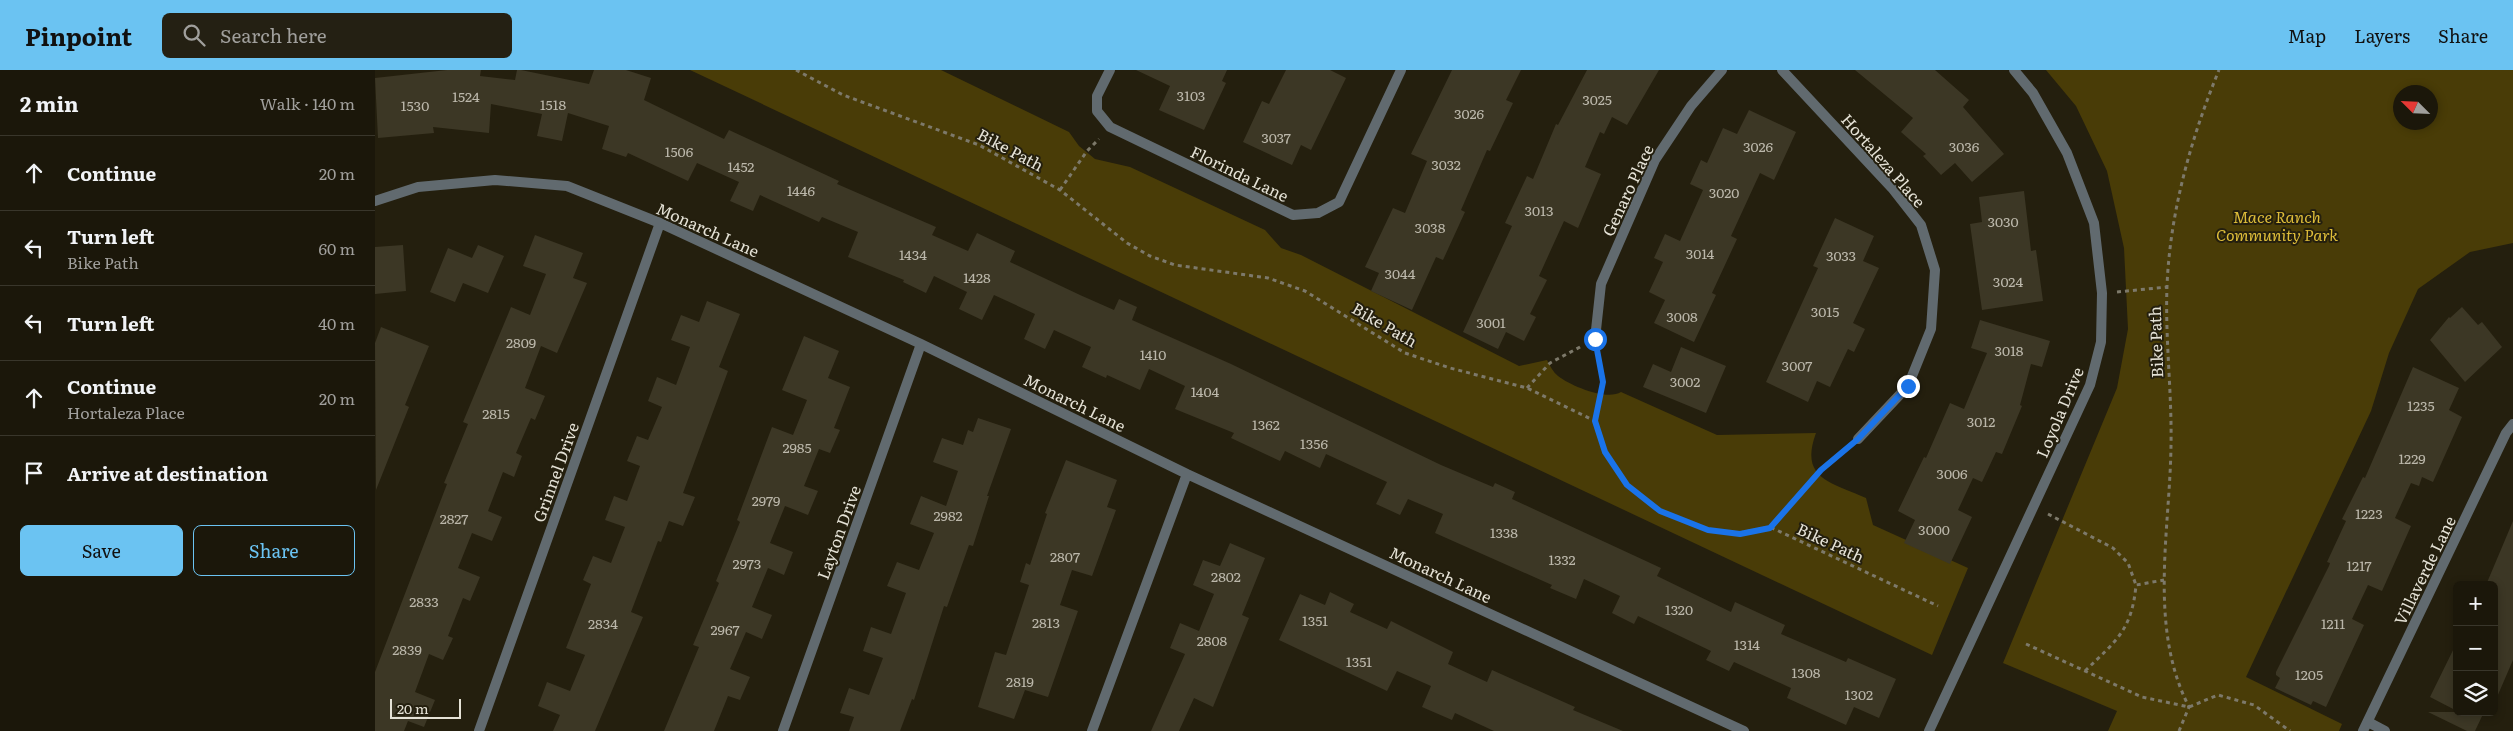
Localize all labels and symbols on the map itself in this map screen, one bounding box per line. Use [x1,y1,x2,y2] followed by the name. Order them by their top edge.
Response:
[1177,85,1205,105] house number: 3103
[2393,85,2438,130] north arrow
[452,86,480,106] house number: 1524
[1582,89,1612,109] house number: 3025
[540,94,566,114] house number: 1518
[401,95,429,115] house number: 1530
[1454,103,1485,123] house number: 3026
[1836,108,1932,212] street label: Hortaleza Place
[974,122,1049,177] street label: Bike Path
[1261,127,1291,147] house number: 3037
[1743,136,1774,156] house number: 3026
[1949,136,1980,156] house number: 3036
[1187,139,1293,207] street label: Florinda Lane
[1595,140,1659,240] street label: Genaro Place
[665,141,694,161] house number: 1506
[1431,154,1461,174] house number: 3032
[728,156,754,176] house number: 1452
[787,180,816,200] house number: 1446
[1709,182,1739,202] house number: 3020
[653,196,763,262] street label: Monarch Lane
[1525,200,1553,220] house number: 3013
[2216,204,2338,246] park label: Mace Ranch Community Park
[1987,211,2019,231] house number: 3030
[1415,217,1446,237] house number: 3038
[1686,243,1715,263] house number: 3014
[899,244,927,264] house number: 1434
[1826,245,1856,265] house number: 3033
[1384,263,1416,283] house number: 3044
[963,267,991,287] house number: 1428
[1993,271,2023,291] house number: 3024
[1348,296,1422,353] street label: Bike Path
[1811,301,1839,321] house number: 3015
[2142,305,2168,378] street label: Bike Path
[1666,306,1698,326] house number: 3008
[1476,312,1506,332] house number: 3001
[1584,328,1607,351] route start
[506,332,536,352] house number: 2809
[1994,340,2024,360] house number: 3018
[1140,344,1166,364] house number: 1410
[1782,355,1812,375] house number: 3007
[2029,363,2089,461] street label: Loyola Drive
[1020,367,1130,437] street label: Monarch Lane
[1670,371,1700,391] house number: 3002
[1897,375,1920,398] route end
[1191,381,1220,401] house number: 1404
[2407,395,2435,415] house number: 1235
[482,403,510,423] house number: 2815
[1967,411,1995,431] house number: 3012
[1252,414,1280,434] house number: 1362
[526,419,584,525] street label: Grinnel Drive
[1300,433,1328,453] house number: 1356
[782,437,812,457] house number: 2985
[2398,448,2426,468] house number: 1229
[1936,463,1968,483] house number: 3006
[810,482,866,582] street label: Layton Drive
[752,490,780,510] house number: 2979
[2355,503,2383,523] house number: 1223
[933,505,963,525] house number: 2982
[440,508,468,528] house number: 2827
[2387,511,2461,629] street label: Villaverde Lane
[1793,516,1869,568] street label: Bike Path
[1918,519,1950,539] house number: 3000
[1490,522,1518,542] house number: 1338
[1386,540,1496,608] street label: Monarch Lane
[1050,546,1080,566] house number: 2807
[1548,549,1576,569] house number: 1332
[733,553,761,573] house number: 2973
[2346,555,2372,575] house number: 1217
[1211,566,1241,586] house number: 2802
[409,591,439,611] house number: 2833
[1665,599,1693,619] house number: 1320
[1302,610,1328,630] house number: 1351
[1032,612,1060,632] house number: 2813
[588,613,618,633] house number: 2834
[2321,613,2345,633] house number: 1211
[710,619,740,639] house number: 2967
[1197,630,1228,650] house number: 2808
[1734,634,1760,654] house number: 1314
[392,639,422,659] house number: 2839
[1346,651,1372,671] house number: 1351
[1791,662,1821,682] house number: 1308
[2295,664,2323,684] house number: 1205
[1006,671,1034,691] house number: 2819
[1845,684,1873,704] house number: 1302
[390,696,461,719] scale bar

